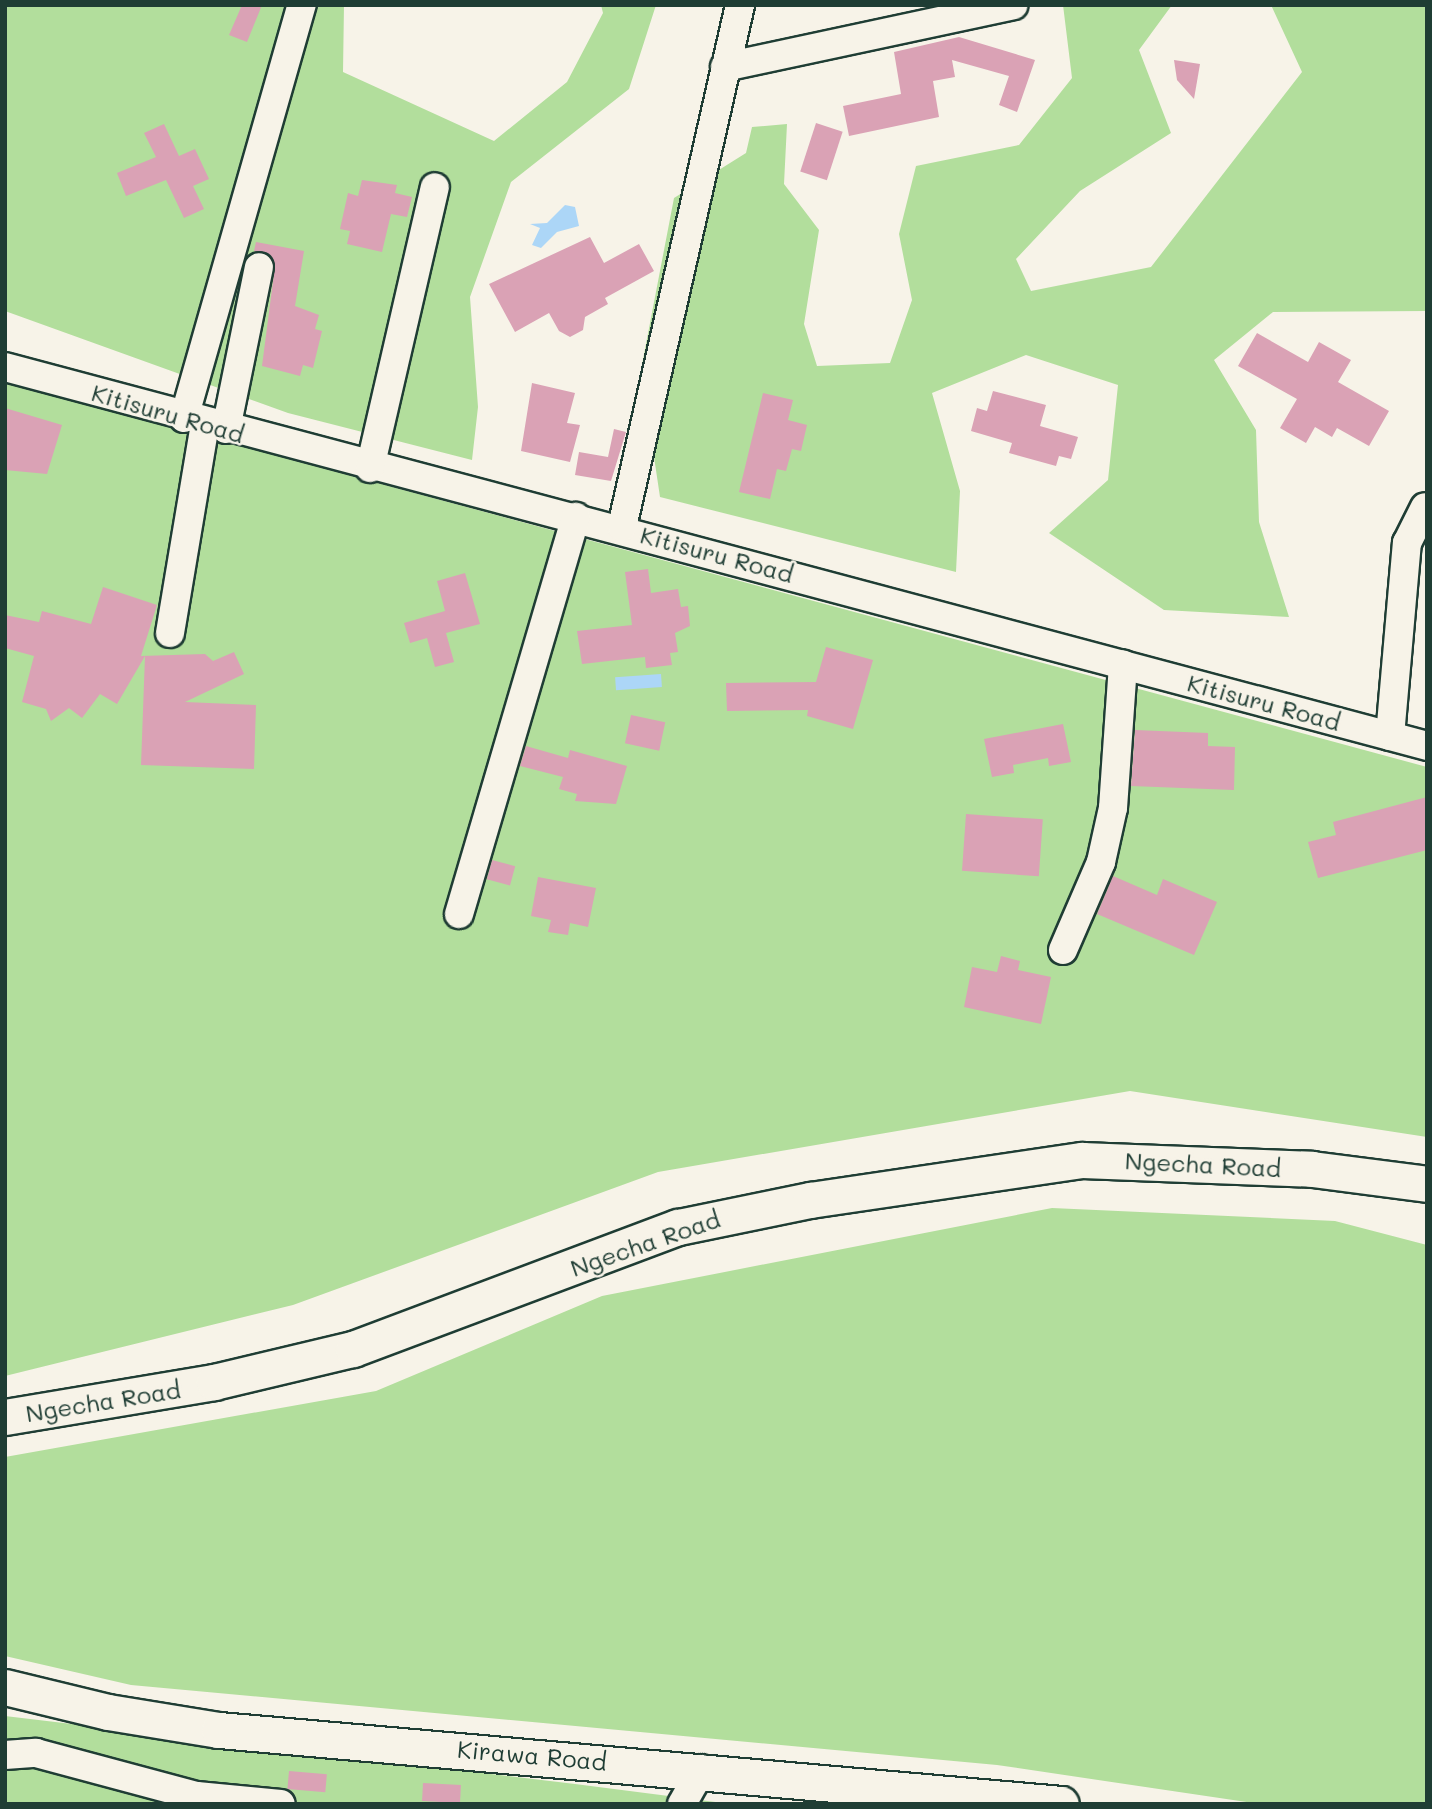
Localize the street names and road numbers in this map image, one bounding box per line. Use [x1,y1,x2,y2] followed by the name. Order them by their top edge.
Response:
[88,377,248,449] street label: Kitisuru Road
[637,520,797,588] street label: Kitisuru Road
[1184,668,1344,736] street label: Kitisuru Road
[1124,1146,1282,1182] street label: Ngecha Road
[566,1204,724,1282] street label: Ngecha Road
[23,1375,183,1427] street label: Ngecha Road
[456,1734,608,1776] street label: Kirawa Road

